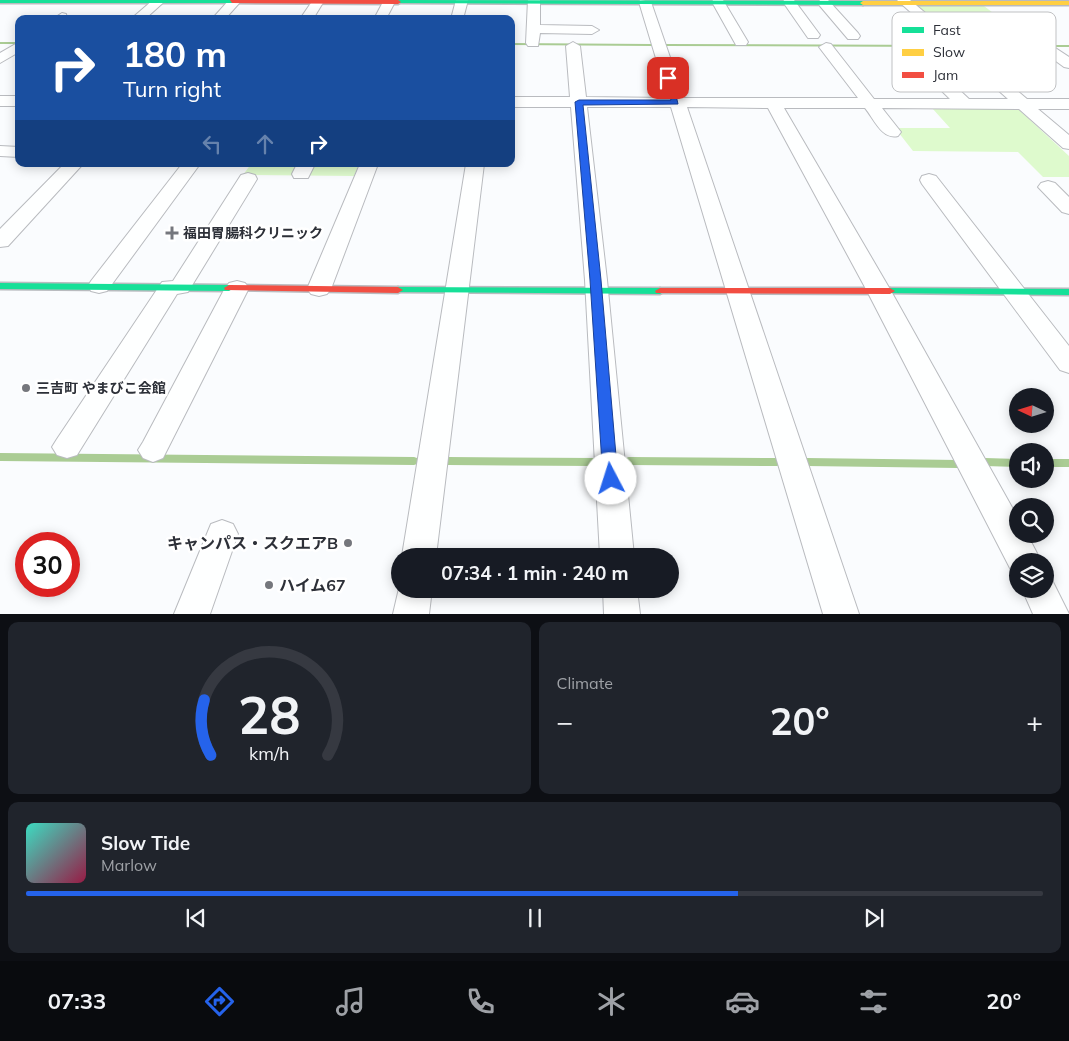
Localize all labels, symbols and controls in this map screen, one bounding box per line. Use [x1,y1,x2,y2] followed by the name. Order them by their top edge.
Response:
[892,12,1056,92] legend
[933,21,961,39] text: Fast
[123,32,227,76] text: 180 m
[40,35,105,100] icon: right
[933,43,965,61] text: Slow
[647,57,689,99] pin
[654,64,682,92] icon: arrive
[933,66,958,84] text: Jam
[123,75,221,103] text: Turn right
[198,130,226,158] icon: left
[251,130,279,158] icon: ahead
[304,130,332,158] icon: right
[183,224,323,242] place label: 福田胃腸科クリニック
[165,226,179,240] marker: 福田胃腸科クリニック
[36,379,166,397] place label: 三吉町 やまびこ会館
[20,382,32,394] marker: 三吉町 やまびこ会館
[1009,388,1054,432] north arrow
[1009,388,1054,598] map controls
[1009,443,1054,488] button: sound
[584,452,636,504] position arrow
[1009,498,1054,543] button: search
[15,532,80,597] speed limit sign: 30
[167,533,338,553] place label: キャンパス・スクエアB
[342,537,354,549] marker: キャンパス・スクエアB
[1009,553,1054,598] button: layers
[441,561,629,585] text: 07:34 · 1 min · 240 m
[279,575,346,595] place label: ハイム67
[263,579,275,591] marker: ハイム67
[557,673,613,693] text: Climate
[238,682,300,747] text: 28
[770,697,830,745] text: 20°
[557,704,573,739] text: −
[1026,704,1043,739] text: +
[249,742,289,764] text: km/h
[101,831,190,855] text: Slow Tide
[101,855,157,875] text: Marlow
[182,904,210,932] icon: previous
[521,904,549,932] icon: pause
[860,904,888,932] icon: next
[202,984,237,1019] icon: directions
[333,984,368,1019] icon: music
[463,984,498,1019] icon: phone
[594,984,629,1019] icon: climate
[725,984,760,1019] icon: car
[856,984,891,1019] icon: filters
[48,987,106,1015] text: 07:33
[986,987,1021,1015] text: 20°

